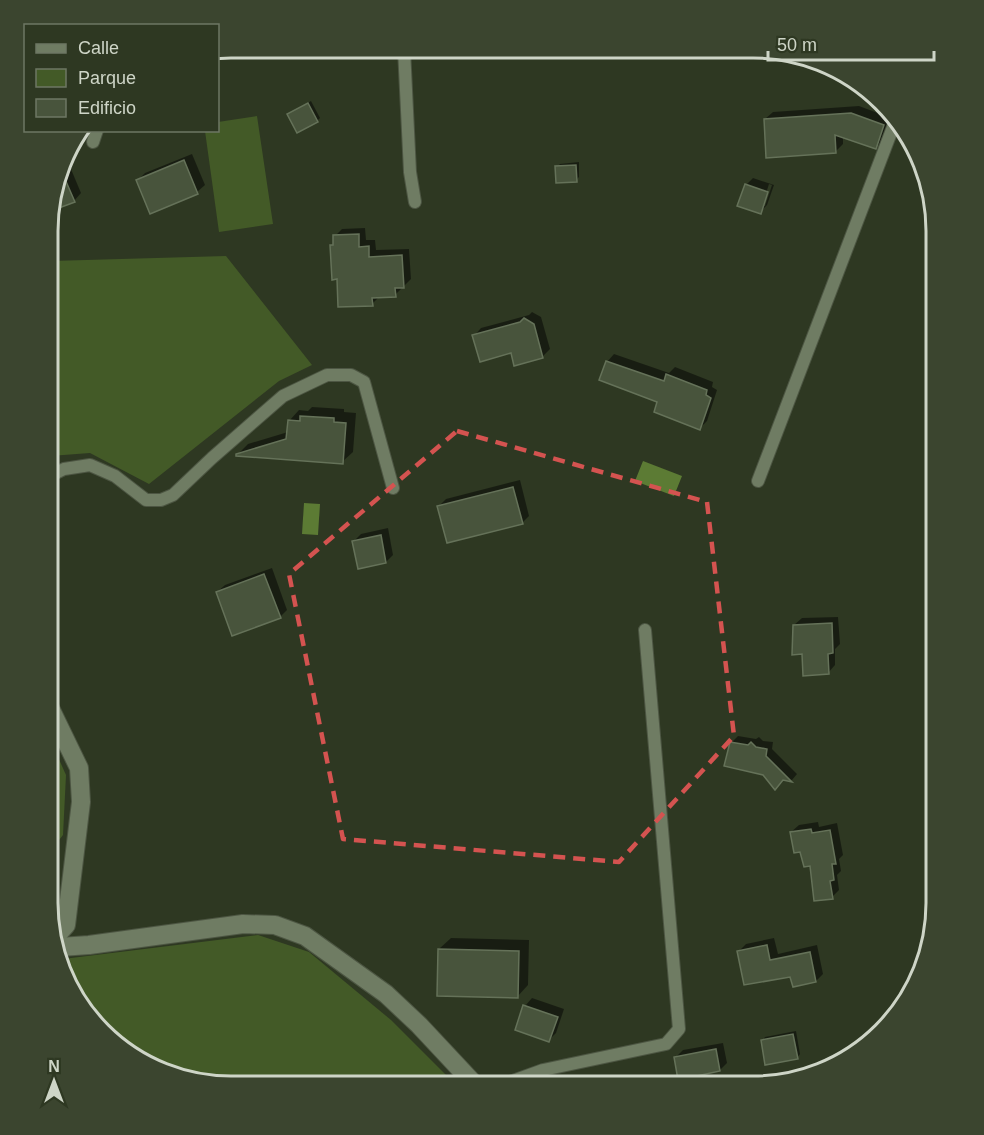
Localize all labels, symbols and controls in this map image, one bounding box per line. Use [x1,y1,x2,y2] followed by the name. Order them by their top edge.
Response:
[24,24,219,132] legend
[768,24,934,62] scale bar
[777,35,817,55] text: 50 m
[78,38,119,58] text: Calle
[78,68,136,88] text: Parque
[78,98,136,118] text: Edificio
[24,1051,84,1111] north arrow
[48,1058,60,1075] text: N

